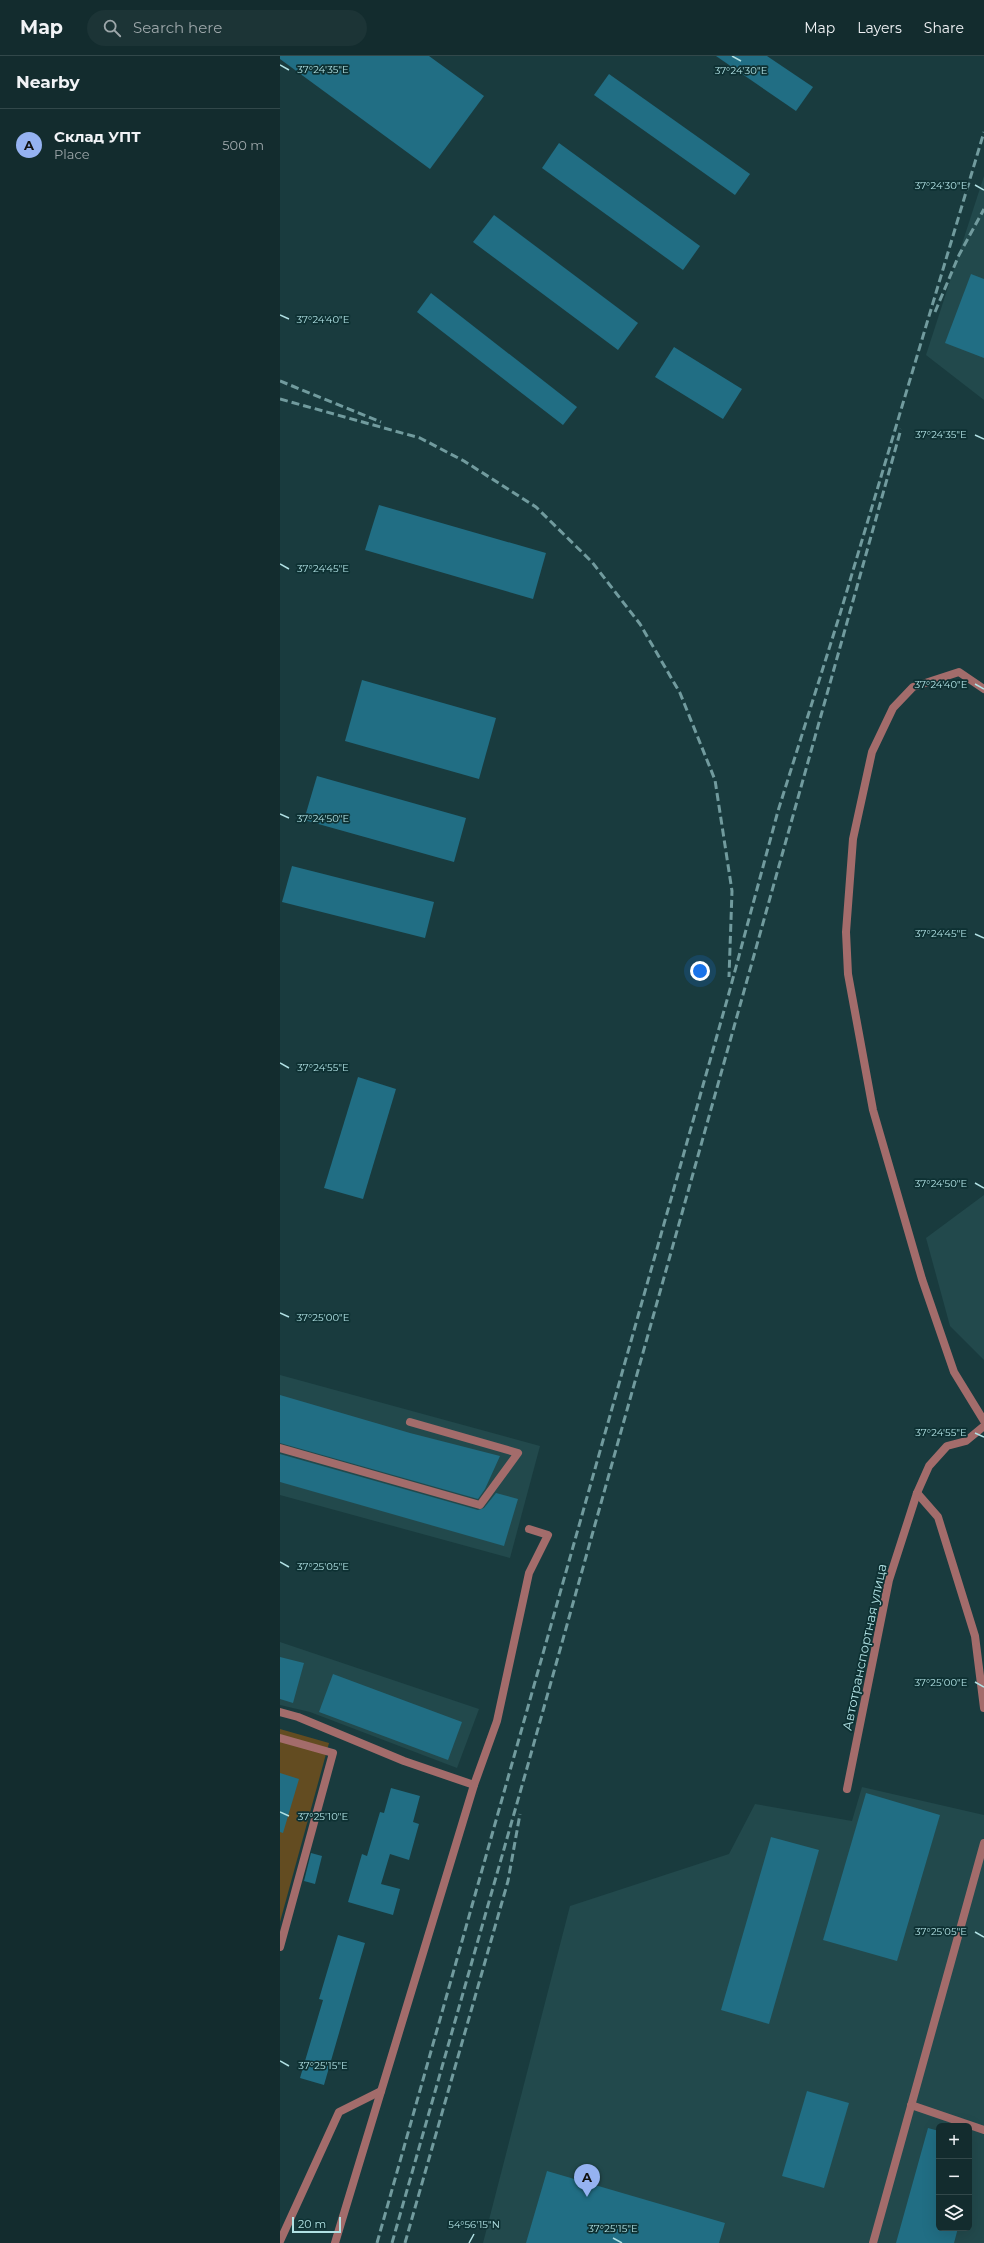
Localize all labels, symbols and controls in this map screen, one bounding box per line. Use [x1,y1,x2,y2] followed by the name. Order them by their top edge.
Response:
[87,10,367,46] search box
[20,16,63,39] text: Map
[101,17,123,39] icon: search
[133,18,222,37] text: Search here
[804,19,835,37] text: Map
[857,19,902,37] text: Layers
[924,19,964,37] text: Share
[297,63,349,76] text: 37°24'35"E
[715,64,768,77] text: 37°24'30"E
[16,72,80,92] text: Nearby
[54,127,141,146] text: Склад УПТ
[24,137,34,153] text: A
[222,137,264,153] text: 500 m
[54,146,90,162] text: Place
[915,179,968,192] text: 37°24'30"E
[296,313,350,326] text: 37°24'40"E
[915,428,967,441] text: 37°24'35"E
[297,562,349,575] text: 37°24'45"E
[914,678,968,691] text: 37°24'40"E
[297,812,350,825] text: 37°24'50"E
[915,927,967,940] text: 37°24'45"E
[690,961,710,981] your location
[297,1061,349,1074] text: 37°24'55"E
[915,1177,968,1190] text: 37°24'50"E
[296,1311,350,1324] text: 37°25'00"E
[915,1426,967,1439] text: 37°24'55"E
[297,1560,349,1573] text: 37°25'05"E
[838,1562,890,1732] street label: Автотранспортная улица
[914,1676,968,1689] text: 37°25'00"E
[298,1810,349,1823] text: 37°25'10"E
[915,1925,967,1938] text: 37°25'05"E
[298,2059,348,2072] text: 37°25'15"E
[936,2123,972,2231] map controls
[936,2123,972,2159] button: +
[936,2159,972,2195] button: −
[574,2164,600,2197] pin: A
[936,2195,972,2231] button: layers
[292,2215,341,2234] scale bar
[298,2217,326,2231] text: 20 m
[448,2218,500,2231] text: 54°56'15"N
[588,2222,638,2235] text: 37°25'15"E

